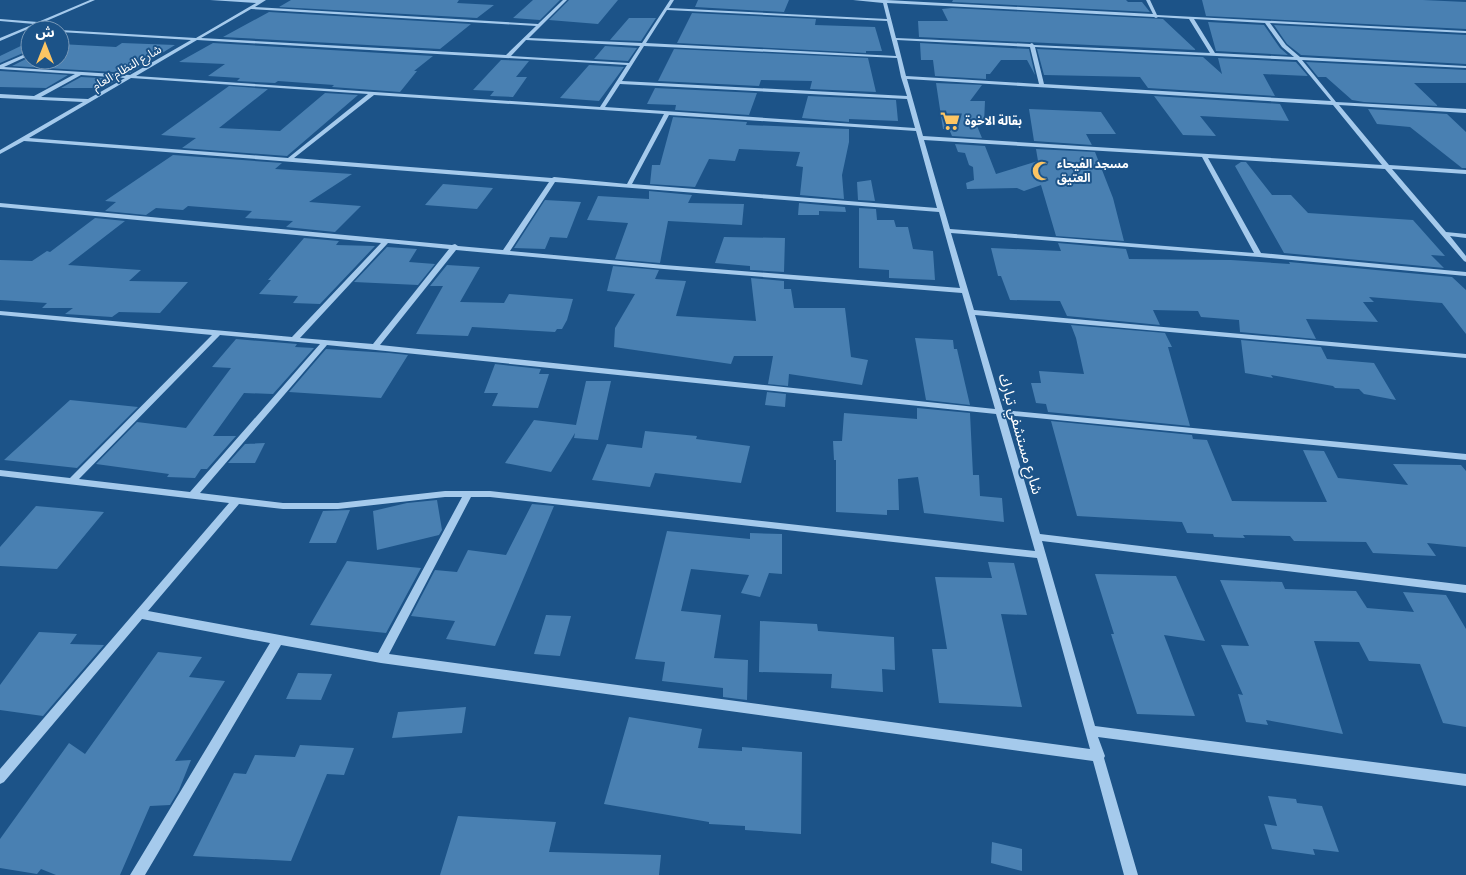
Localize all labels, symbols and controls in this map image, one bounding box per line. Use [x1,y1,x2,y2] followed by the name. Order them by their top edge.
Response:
[20,20,70,70] north arrow
[35,23,55,43] text: ش
[89,41,165,95] street label: شارع النظام العام
[939,110,961,132] supermarket icon: بقالة الاخوة
[965,113,1022,130] place label: بقالة الاخوة
[1057,156,1129,187] place label: مسجد الفيحاء العتيق
[1031,160,1053,182] mosque icon: مسجد الفيحاء العتيق
[992,371,1047,497] street label: شارع مستشفي تبارك

